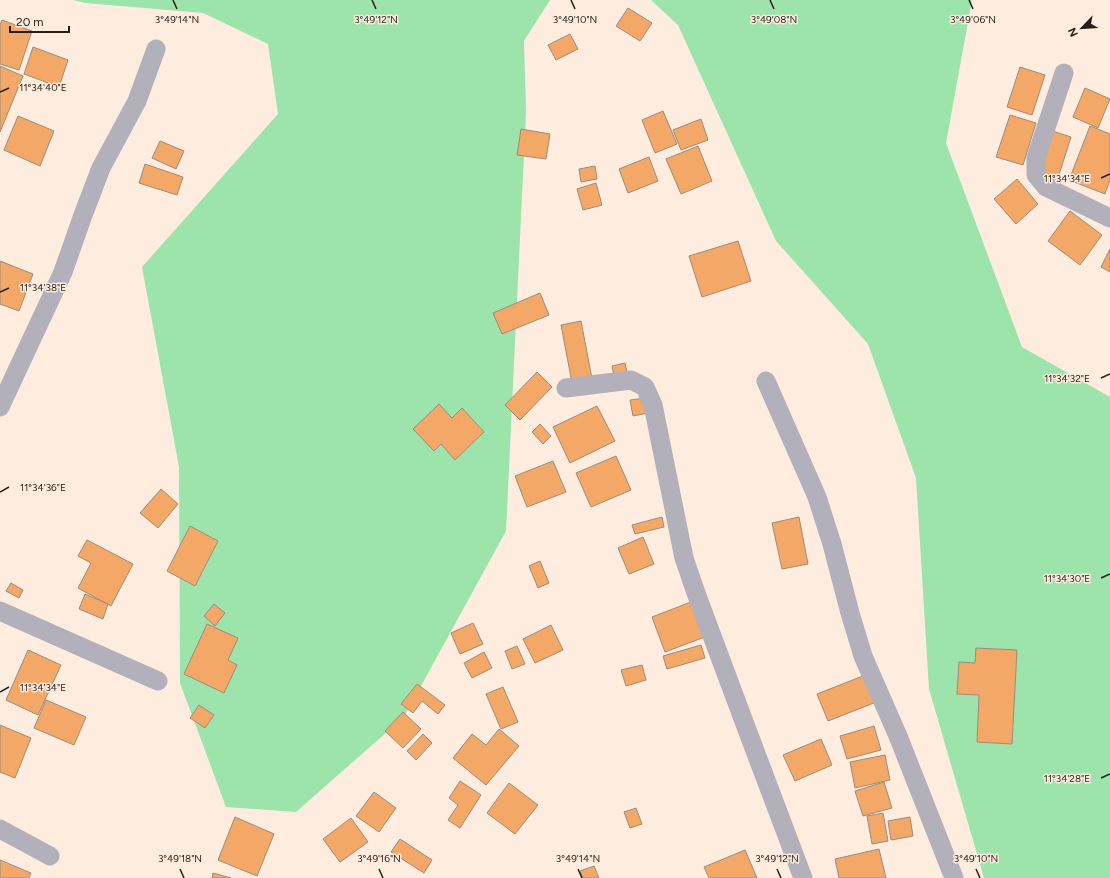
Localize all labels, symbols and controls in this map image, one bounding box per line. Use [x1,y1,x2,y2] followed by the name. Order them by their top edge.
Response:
[10,8,69,34] scale bar
[1062,8,1102,48] north arrow
[155,13,199,26] text: 3°49'14"N
[354,13,398,26] text: 3°49'12"N
[553,13,597,26] text: 3°49'10"N
[751,13,797,26] text: 3°49'08"N
[950,13,996,26] text: 3°49'06"N
[16,15,44,29] text: 20 m
[1066,25,1081,39] text: N
[19,81,67,94] text: 11°34'40"E
[1044,172,1090,185] text: 11°34'34"E
[20,281,66,294] text: 11°34'38"E
[1044,372,1090,385] text: 11°34'32"E
[20,481,66,494] text: 11°34'36"E
[1044,572,1090,585] text: 11°34'30"E
[20,681,66,694] text: 11°34'34"E
[1044,772,1090,785] text: 11°34'28"E
[158,852,202,865] text: 3°49'18"N
[357,852,401,865] text: 3°49'16"N
[556,852,600,865] text: 3°49'14"N
[755,852,799,865] text: 3°49'12"N
[954,852,998,865] text: 3°49'10"N

